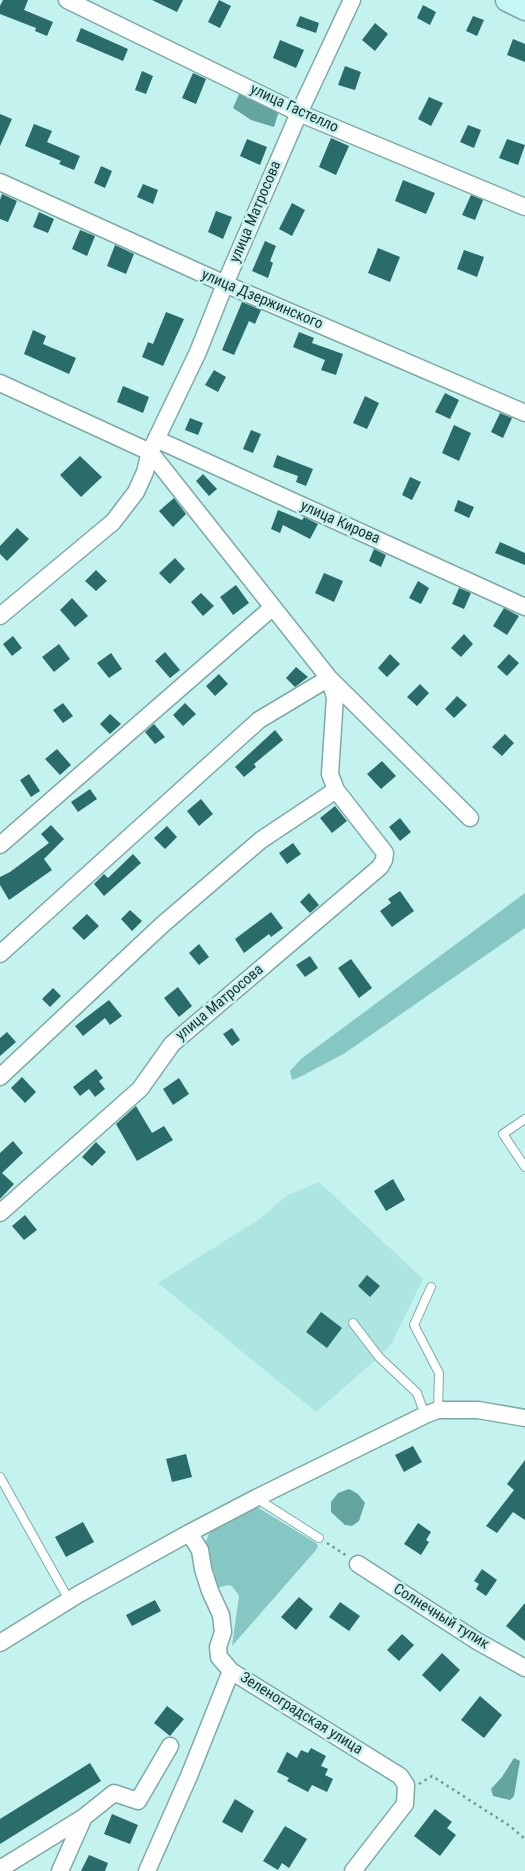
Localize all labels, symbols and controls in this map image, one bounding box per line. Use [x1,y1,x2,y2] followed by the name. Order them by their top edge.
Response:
[247,81,341,137] street label: улица Гастелло
[226,158,286,266] street label: улица Матросова
[198,266,326,334] street label: улица Дзержинского
[297,497,383,549] street label: улица Кирова
[173,961,267,1045] street label: улица Матросова
[390,1580,492,1654] street label: Солнечный тупик
[236,1669,366,1759] street label: Зеленоградская улица

